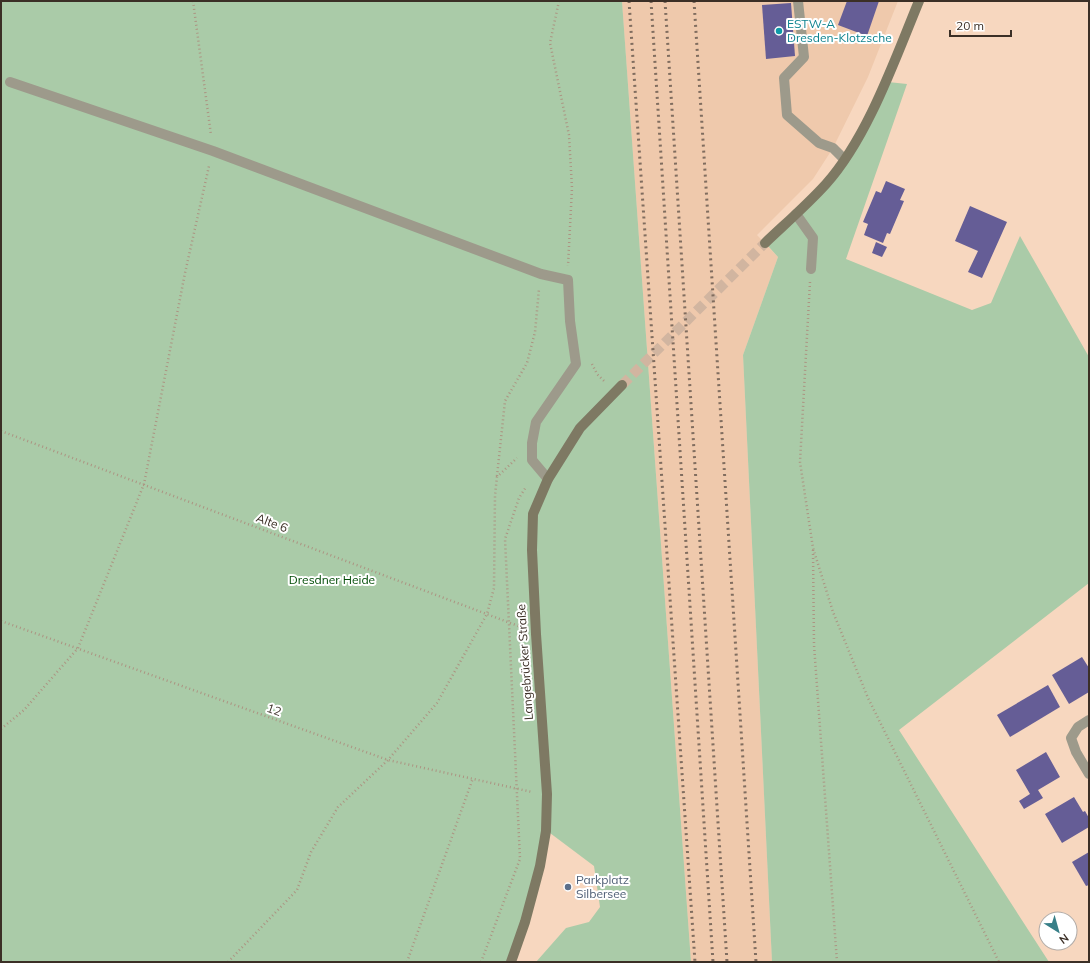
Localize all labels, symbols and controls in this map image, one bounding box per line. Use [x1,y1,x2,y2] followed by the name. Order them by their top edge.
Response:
[950,12,1011,38] scale bar
[787,16,892,45] place label: ESTW-A Dresden-Klotzsche
[956,18,984,33] text: 20 m
[774,26,784,36] marker: ESTW-A Dresden-Klotzsche
[254,510,290,535] street label: Alte 6
[289,572,375,587] park label: Dresdner Heide
[513,604,536,721] street label: Langebrücker Straße
[265,700,284,719] street label: 12
[576,872,629,901] place label: Parkplatz Silbersee
[563,882,573,892] marker: Parkplatz Silbersee
[1038,911,1078,951] north arrow
[1056,931,1072,947] text: N

